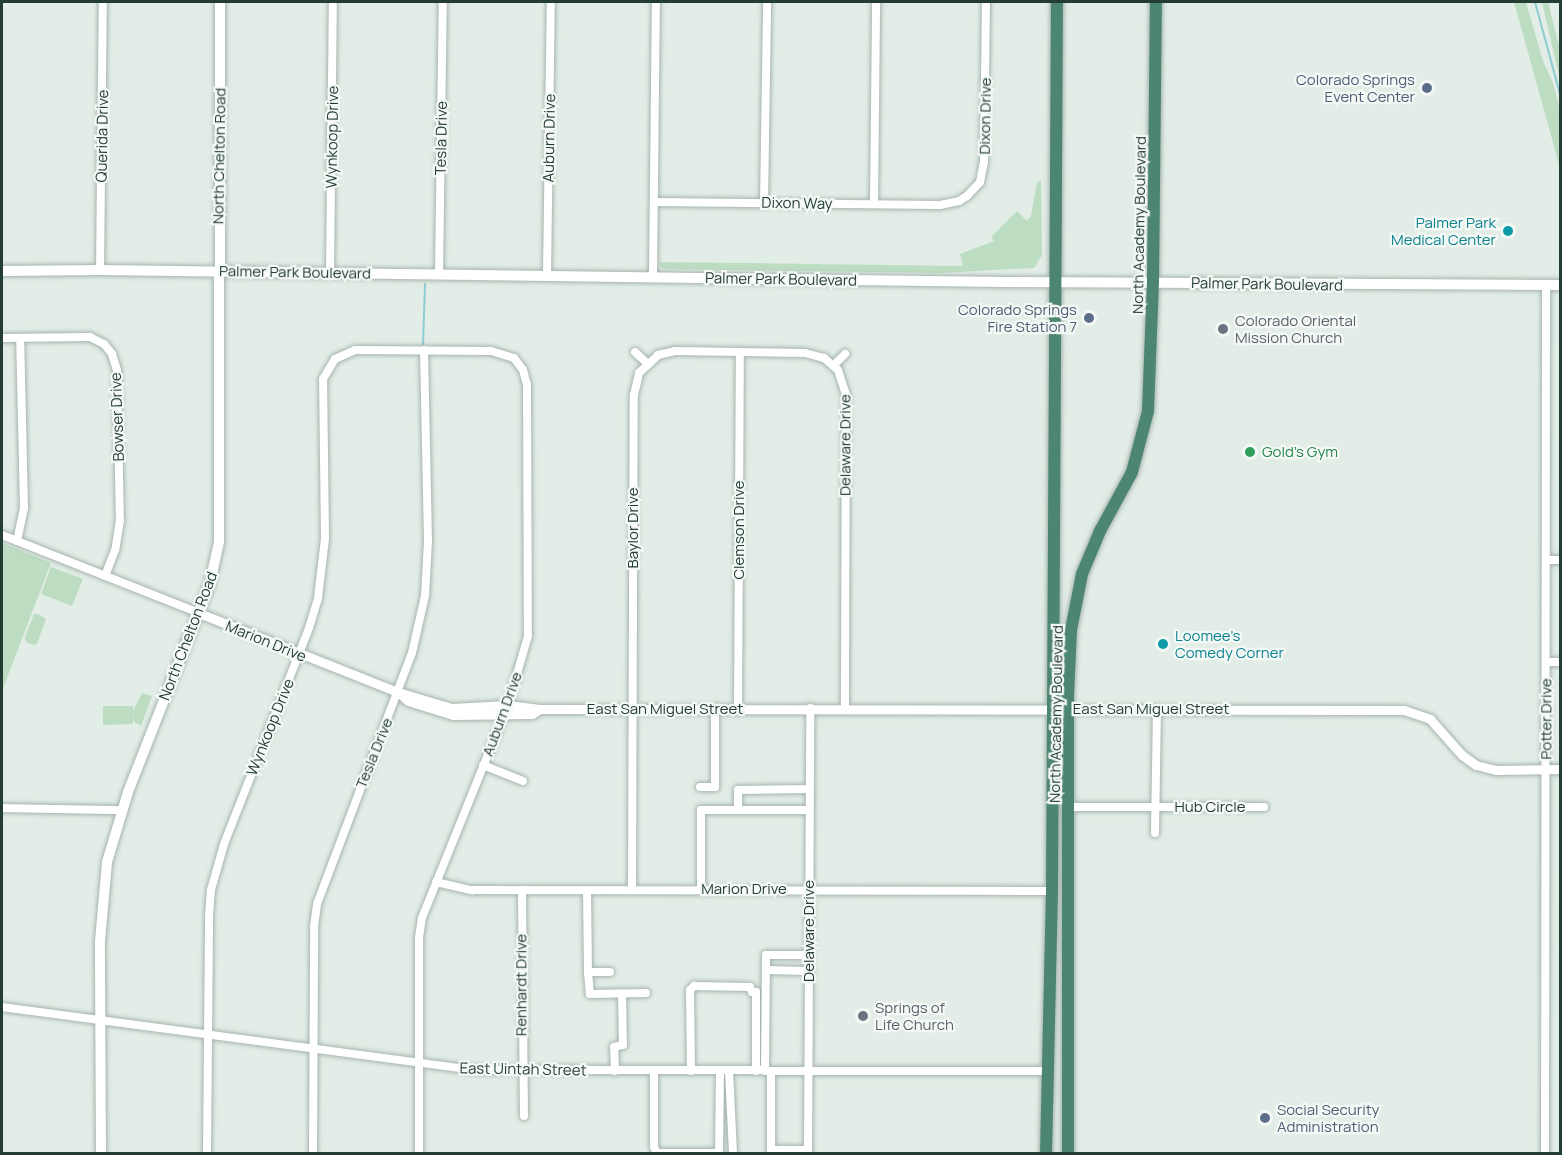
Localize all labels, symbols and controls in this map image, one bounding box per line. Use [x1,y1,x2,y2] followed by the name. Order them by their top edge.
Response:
[1296,70,1415,105] place label: Colorado Springs Event Center
[975,77,995,155] street label: Dixon Drive
[1420,81,1434,95] marker: Colorado Springs Event Center
[322,85,342,189] street label: Wynkoop Drive
[209,88,229,224] street label: North Chelton Road
[92,89,112,183] street label: Querida Drive
[539,94,559,182] street label: Auburn Drive
[431,101,451,175] street label: Tesla Drive
[1128,136,1150,314] street label: North Academy Boulevard
[761,193,833,213] street label: Dixon Way
[1391,213,1496,248] place label: Palmer Park Medical Center
[1501,224,1515,238] marker: Palmer Park Medical Center
[219,262,371,282] street label: Palmer Park Boulevard
[705,269,857,289] street label: Palmer Park Boulevard
[1191,274,1343,294] street label: Palmer Park Boulevard
[958,300,1077,335] place label: Colorado Springs Fire Station 7
[1082,311,1096,325] marker: Colorado Springs Fire Station 7
[1235,311,1356,346] place label: Colorado Oriental Mission Church
[1216,322,1230,336] marker: Colorado Oriental Mission Church
[106,372,128,462] street label: Bowser Drive
[836,394,854,496] street label: Delaware Drive
[1262,443,1338,461] place label: Gold's Gym
[1243,445,1257,459] marker: Gold's Gym
[730,480,748,580] street label: Clemson Drive
[624,488,642,568] street label: Baylor Drive
[155,569,221,703] street label: North Chelton Road
[223,617,309,665] street label: Marion Drive
[1045,625,1067,803] street label: North Academy Boulevard
[1175,626,1284,661] place label: Loomee's Comedy Corner
[1156,637,1170,651] marker: Loomee's Comedy Corner
[478,669,526,759] street label: Auburn Drive
[242,676,298,778] street label: Wynkoop Drive
[1537,678,1555,760] street label: Potter Drive
[587,700,743,718] street label: East San Miguel Street
[1073,700,1229,718] street label: East San Miguel Street
[352,715,396,791] street label: Tesla Drive
[1175,798,1245,816] street label: Hub Circle
[701,880,787,898] street label: Marion Drive
[800,880,818,982] street label: Delaware Drive
[512,934,530,1036] street label: Renhardt Drive
[875,998,954,1033] place label: Springs of Life Church
[856,1009,870,1023] marker: Springs of Life Church
[459,1059,587,1079] street label: East Uintah Street
[1277,1100,1379,1135] place label: Social Security Administration
[1258,1111,1272,1125] marker: Social Security Administration

